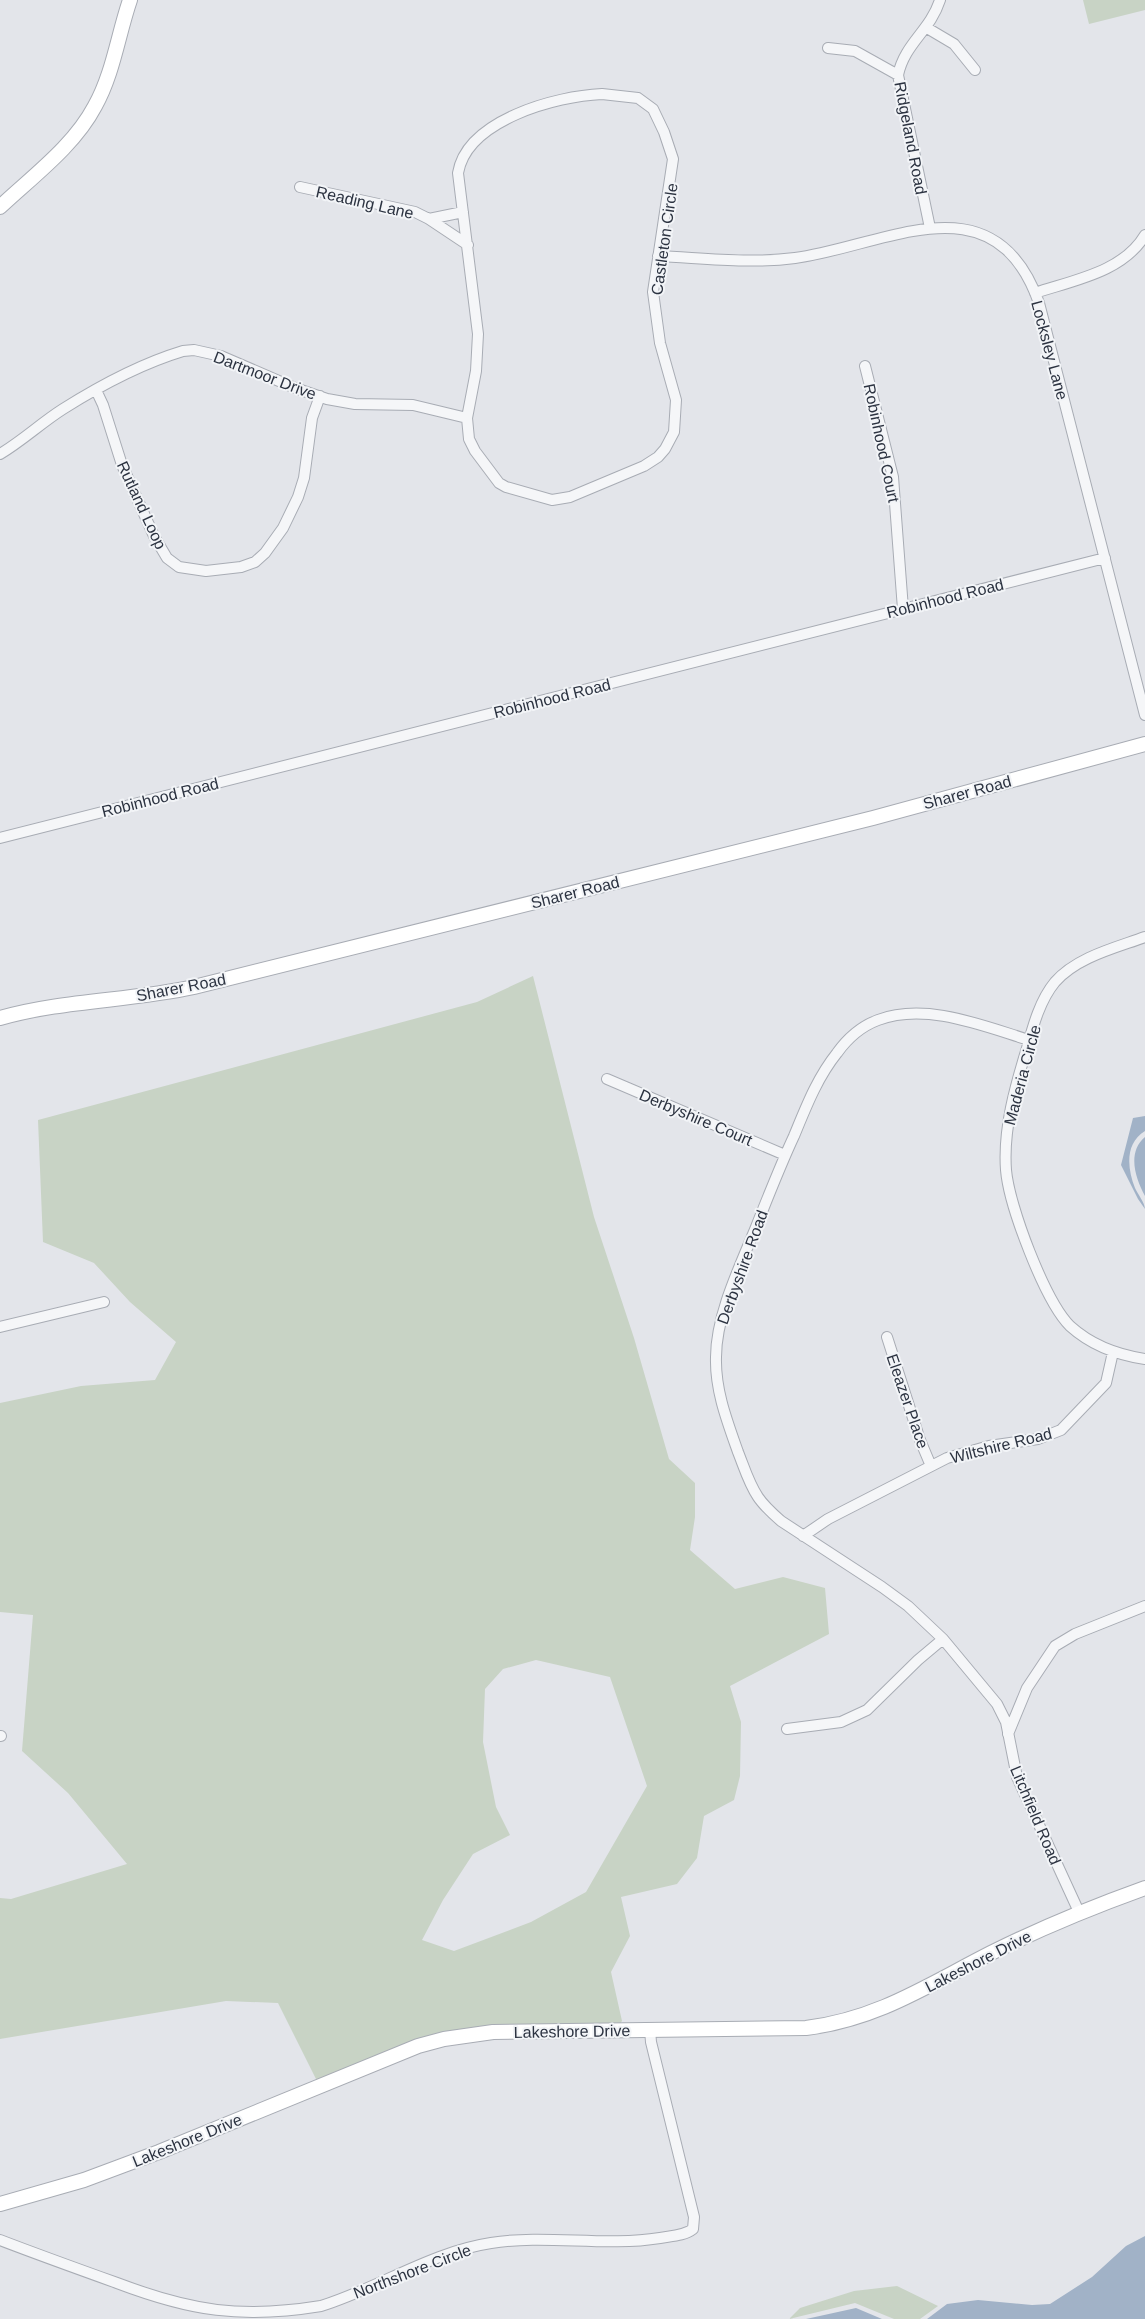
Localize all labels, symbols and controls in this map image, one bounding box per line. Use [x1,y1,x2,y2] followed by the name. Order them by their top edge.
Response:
[891,80,930,196] street label: Ridgeland Road
[648,182,681,296] street label: Castleton Circle
[314,183,415,222] street label: Reading Lane
[1028,299,1071,402] street label: Locksley Lane
[211,348,319,403] street label: Dartmoor Drive
[861,382,903,505] street label: Robinhood Court
[114,458,169,552] street label: Rutland Loop
[885,576,1005,621] street label: Robinhood Road
[492,676,612,721] street label: Robinhood Road
[921,773,1013,812] street label: Sharer Road
[100,775,220,820] street label: Robinhood Road
[529,873,621,912] street label: Sharer Road
[135,970,227,1004] street label: Sharer Road
[1001,1023,1044,1127] street label: Maderia Circle
[637,1086,755,1149] street label: Derbyshire Court
[714,1208,771,1326] street label: Derbyshire Road
[883,1352,932,1451] street label: Eleazer Place
[949,1425,1054,1466] street label: Wiltshire Road
[1007,1763,1064,1867] street label: Litchfield Road
[922,1927,1034,1995] street label: Lakeshore Drive
[514,2022,630,2041] street label: Lakeshore Drive
[130,2111,244,2170] street label: Lakeshore Drive
[351,2241,473,2302] street label: Northshore Circle

